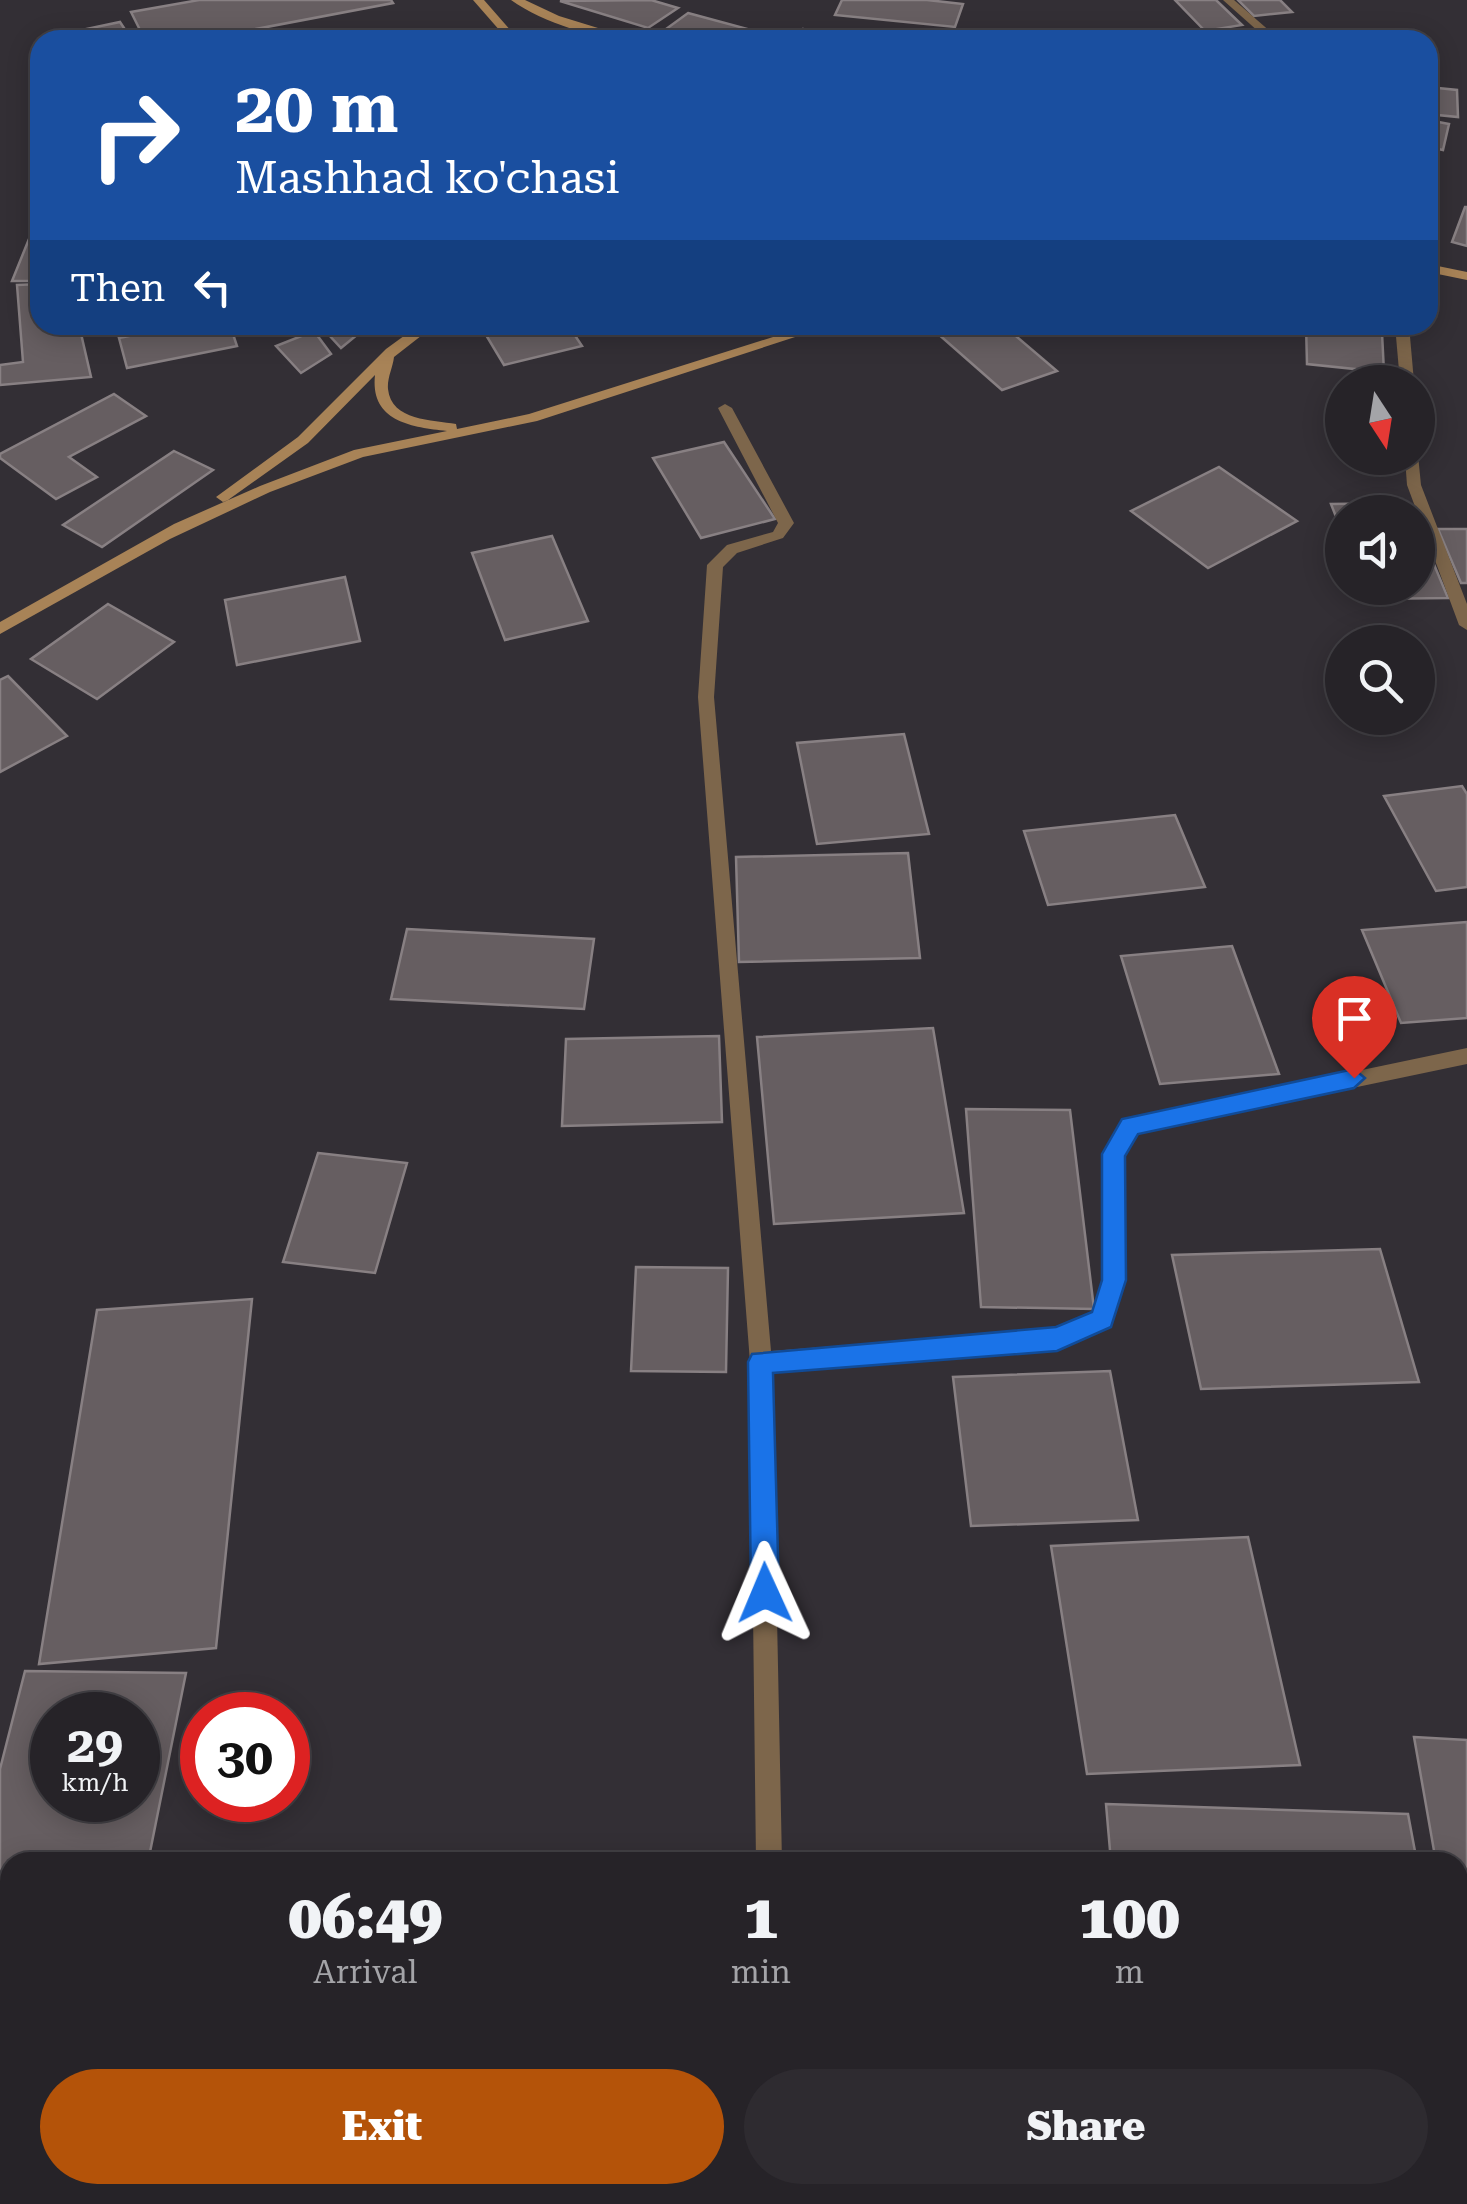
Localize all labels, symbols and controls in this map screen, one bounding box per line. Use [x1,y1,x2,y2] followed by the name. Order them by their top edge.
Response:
[235,67,399,149] text: 20 m
[70,70,200,200] icon: right
[235,151,620,204] text: Mashhad ko'chasi
[185,260,240,315] icon: left
[70,266,165,310] text: Then
[1325,365,1435,475] north arrow
[1325,365,1435,735] map controls
[1325,495,1435,605] button: sound
[1325,625,1435,735] button: search
[1312,976,1397,1079] pin
[1327,991,1382,1046] icon: arrive
[713,1541,817,1645] position arrow
[180,1692,310,1822] speed limit sign: 30
[67,1716,123,1774] text: 29
[62,1768,128,1797] text: km/h
[288,1882,443,1953] text: 06:49
[744,1882,778,1953] text: 1
[1079,1882,1180,1953] text: 100
[313,1953,417,1991] text: Arrival
[731,1953,791,1991] text: min
[1115,1953,1144,1991] text: m
[40,2069,724,2184] button: Exit
[744,2069,1428,2184] button: Share

